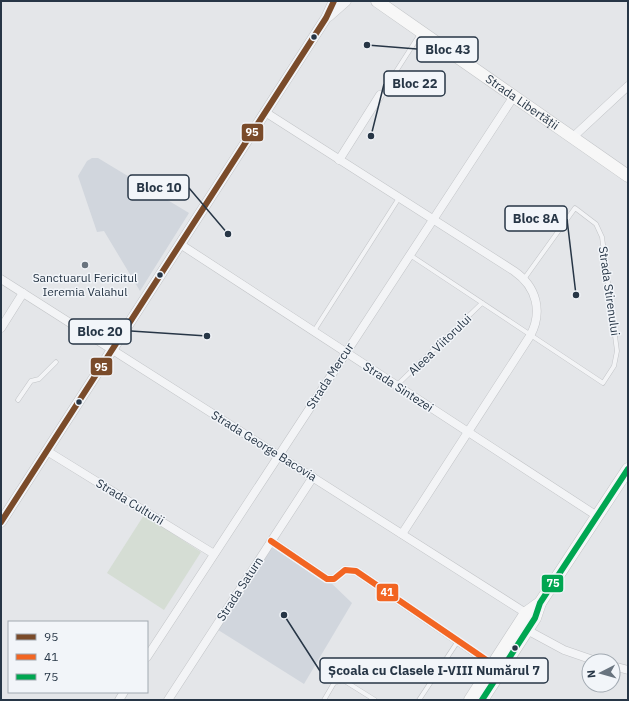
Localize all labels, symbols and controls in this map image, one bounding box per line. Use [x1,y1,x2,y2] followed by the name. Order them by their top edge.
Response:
[309,32,319,42] unlabelled marker
[417,37,478,62] callout: Bloc 43
[425,41,471,58] text: Bloc 43
[384,71,445,96] callout: Bloc 22
[483,71,562,133] street label: Strada Libertății
[392,75,438,92] text: Bloc 22
[241,123,264,142] line badge: 95
[245,125,259,139] text: 95
[128,175,189,200] callout: Bloc 10
[136,179,182,196] text: Bloc 10
[505,206,567,231] callout: Bloc 8A
[513,210,559,227] text: Bloc 8A
[596,245,623,337] street label: Strada Stirenului
[80,260,90,270] marker: Sanctuarul Fericitul Ieremia Valahul
[33,270,137,299] place label: Sanctuarul Fericitul Ieremia Valahul
[155,270,165,280] unlabelled marker
[405,311,474,378] street label: Aleea Viitorului
[69,319,131,344] callout: Bloc 20
[77,323,123,340] text: Bloc 20
[303,339,357,412] street label: Strada Mercur
[90,357,113,376] line badge: 95
[360,358,436,415] street label: Strada Sintezei
[94,360,108,374] text: 95
[74,397,84,407] unlabelled marker
[209,407,320,485] street label: Strada George Bacovia
[93,475,167,528] street label: Strada Culturii
[213,554,266,624] street label: Strada Saturn
[541,574,564,593] line badge: 75
[546,576,560,590] text: 75
[376,583,399,602] line badge: 41
[380,585,394,599] text: 41
[8,621,148,693] legend
[44,629,58,644] text: 95
[510,643,520,653] unlabelled marker
[44,649,58,664] text: 41
[581,653,621,693] north arrow
[320,658,548,683] callout: Școala cu Clasele I-VIII Numărul 7
[328,662,540,679] text: Școala cu Clasele I-VIII Numărul 7
[44,669,58,684] text: 75
[584,669,598,679] text: N

